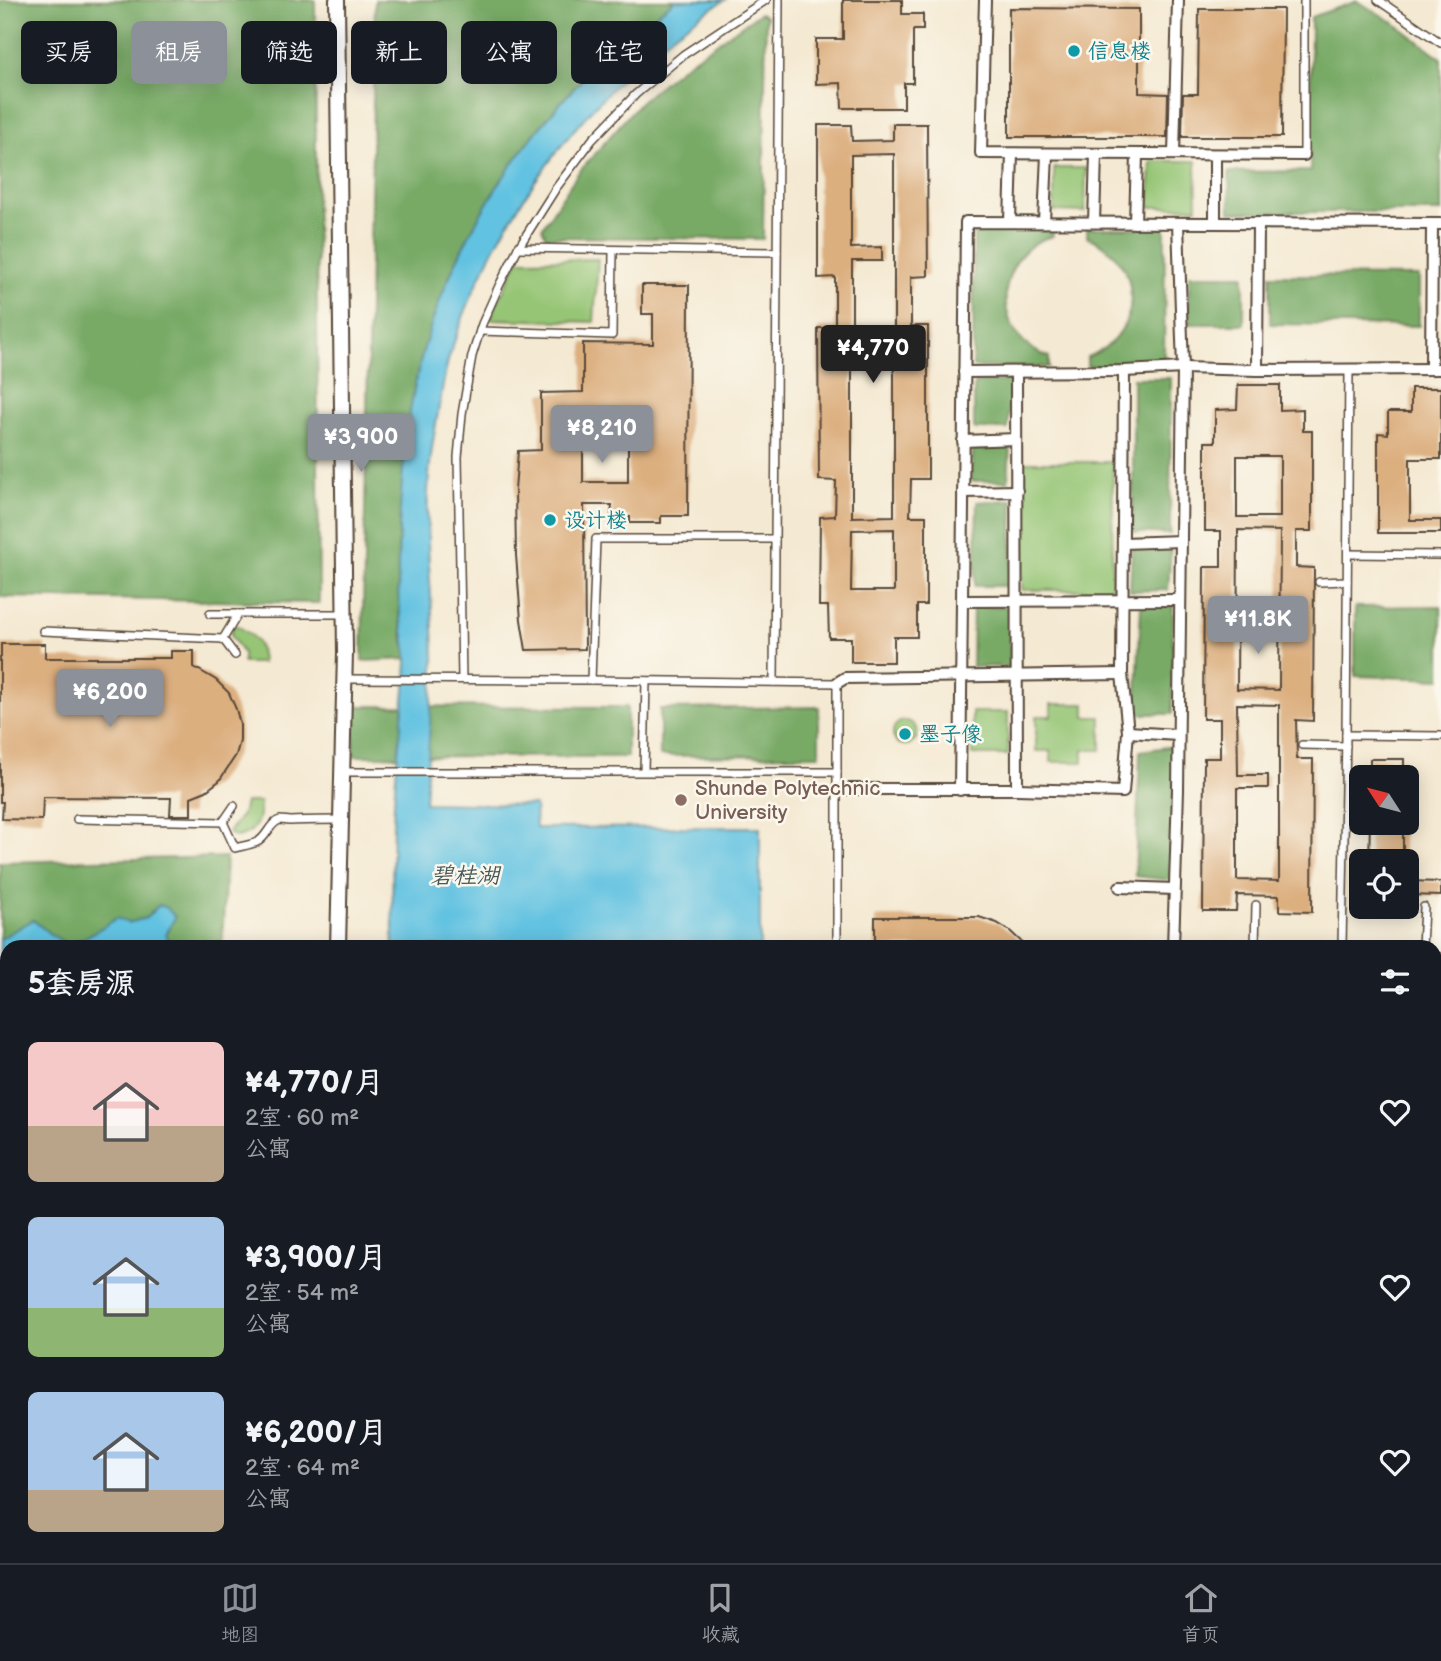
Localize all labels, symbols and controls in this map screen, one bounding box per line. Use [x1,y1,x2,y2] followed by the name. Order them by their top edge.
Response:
[21,21,117,84] chip: 买房
[131,21,227,84] chip: 租房
[241,21,337,84] chip: 筛选
[351,21,447,84] chip: 新上
[461,21,557,84] chip: 公寓
[571,21,667,84] chip: 住宅
[1088,39,1151,64] place label: 信息楼
[1066,43,1082,59] marker: 信息楼
[816,326,930,385] pin: ¥4,770
[837,334,909,362] text: ¥4,770
[545,406,659,465] pin: ¥8,210
[304,414,418,474] pin: ¥3,900
[567,414,637,442] text: ¥8,210
[324,423,398,451] text: ¥3,900
[564,508,627,533] place label: 设计楼
[542,512,558,528] marker: 设计楼
[1201,596,1315,656] pin: ¥11.8K
[1224,605,1292,633] text: ¥11.8K
[53,670,167,729] pin: ¥6,200
[72,678,148,706] text: ¥6,200
[919,722,982,747] place label: 墨子像
[897,726,913,742] marker: 墨子像
[1349,765,1419,835] north arrow
[1349,765,1419,919] map controls
[695,776,880,825] place label: Shunde Polytechnic University
[673,792,689,808] marker: Shunde Polytechnic University
[1349,849,1419,919] button: locate
[431,862,502,890] water label: 碧桂湖
[1376,963,1414,1001] icon: filters
[28,966,135,1002] text: 5套房源
[245,1065,384,1101] text: ¥4,770/月
[84,1070,168,1154] icon: home
[1376,1093,1414,1131] icon: heart
[245,1104,359,1132] text: 2室 · 60 m²
[245,1135,291,1163] text: 公寓
[245,1240,387,1276] text: ¥3,900/月
[84,1245,168,1329] icon: home
[1376,1268,1414,1306] icon: heart
[245,1279,359,1307] text: 2室 · 54 m²
[245,1310,291,1338] text: 公寓
[245,1415,387,1451] text: ¥6,200/月
[84,1420,168,1504] icon: home
[1376,1443,1414,1481] icon: heart
[245,1454,360,1482] text: 2室 · 64 m²
[245,1485,291,1513] text: 公寓
[221,1579,259,1647] tab: 地图
[701,1579,740,1647] tab: 收藏
[1182,1579,1220,1647] tab: 首页

